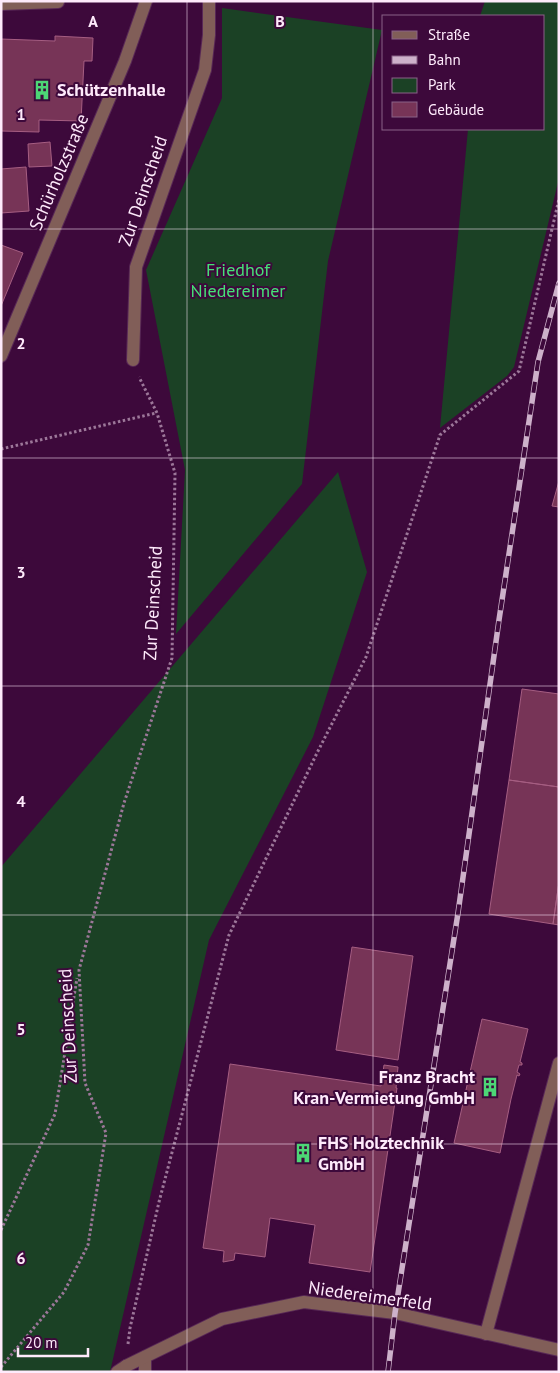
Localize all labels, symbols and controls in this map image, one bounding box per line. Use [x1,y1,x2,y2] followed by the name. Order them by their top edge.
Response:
[88,11,98,31] text: A
[275,11,285,31] text: B
[382,15,545,130] legend
[428,25,470,44] text: Straße
[428,50,461,69] text: Bahn
[428,75,456,94] text: Park
[57,78,166,101] place label: Schützenhalle
[31,79,53,101] building icon: Schützenhalle
[428,100,484,119] text: Gebäude
[16,104,26,124] text: 1
[24,110,93,234] street label: Schürholzstraße
[113,133,172,249] street label: Zur Deinscheid
[191,258,285,302] park label: Friedhof Niedereimer
[16,333,26,353] text: 2
[138,545,167,661] street label: Zur Deinscheid
[16,562,26,582] text: 3
[16,791,26,811] text: 4
[53,968,82,1084] street label: Zur Deinscheid
[16,1019,26,1039] text: 5
[293,1065,476,1109] place label: Franz Bracht Kran-Vermietung GmbH
[479,1076,501,1098] building icon: Franz Bracht Kran-Vermietung GmbH
[318,1131,444,1175] place label: FHS Holztechnik GmbH
[292,1142,314,1164] building icon: FHS Holztechnik GmbH
[16,1248,26,1268] text: 6
[307,1275,433,1316] street label: Niedereimerfeld
[18,1326,88,1358] scale bar
[25,1333,58,1352] text: 20 m

